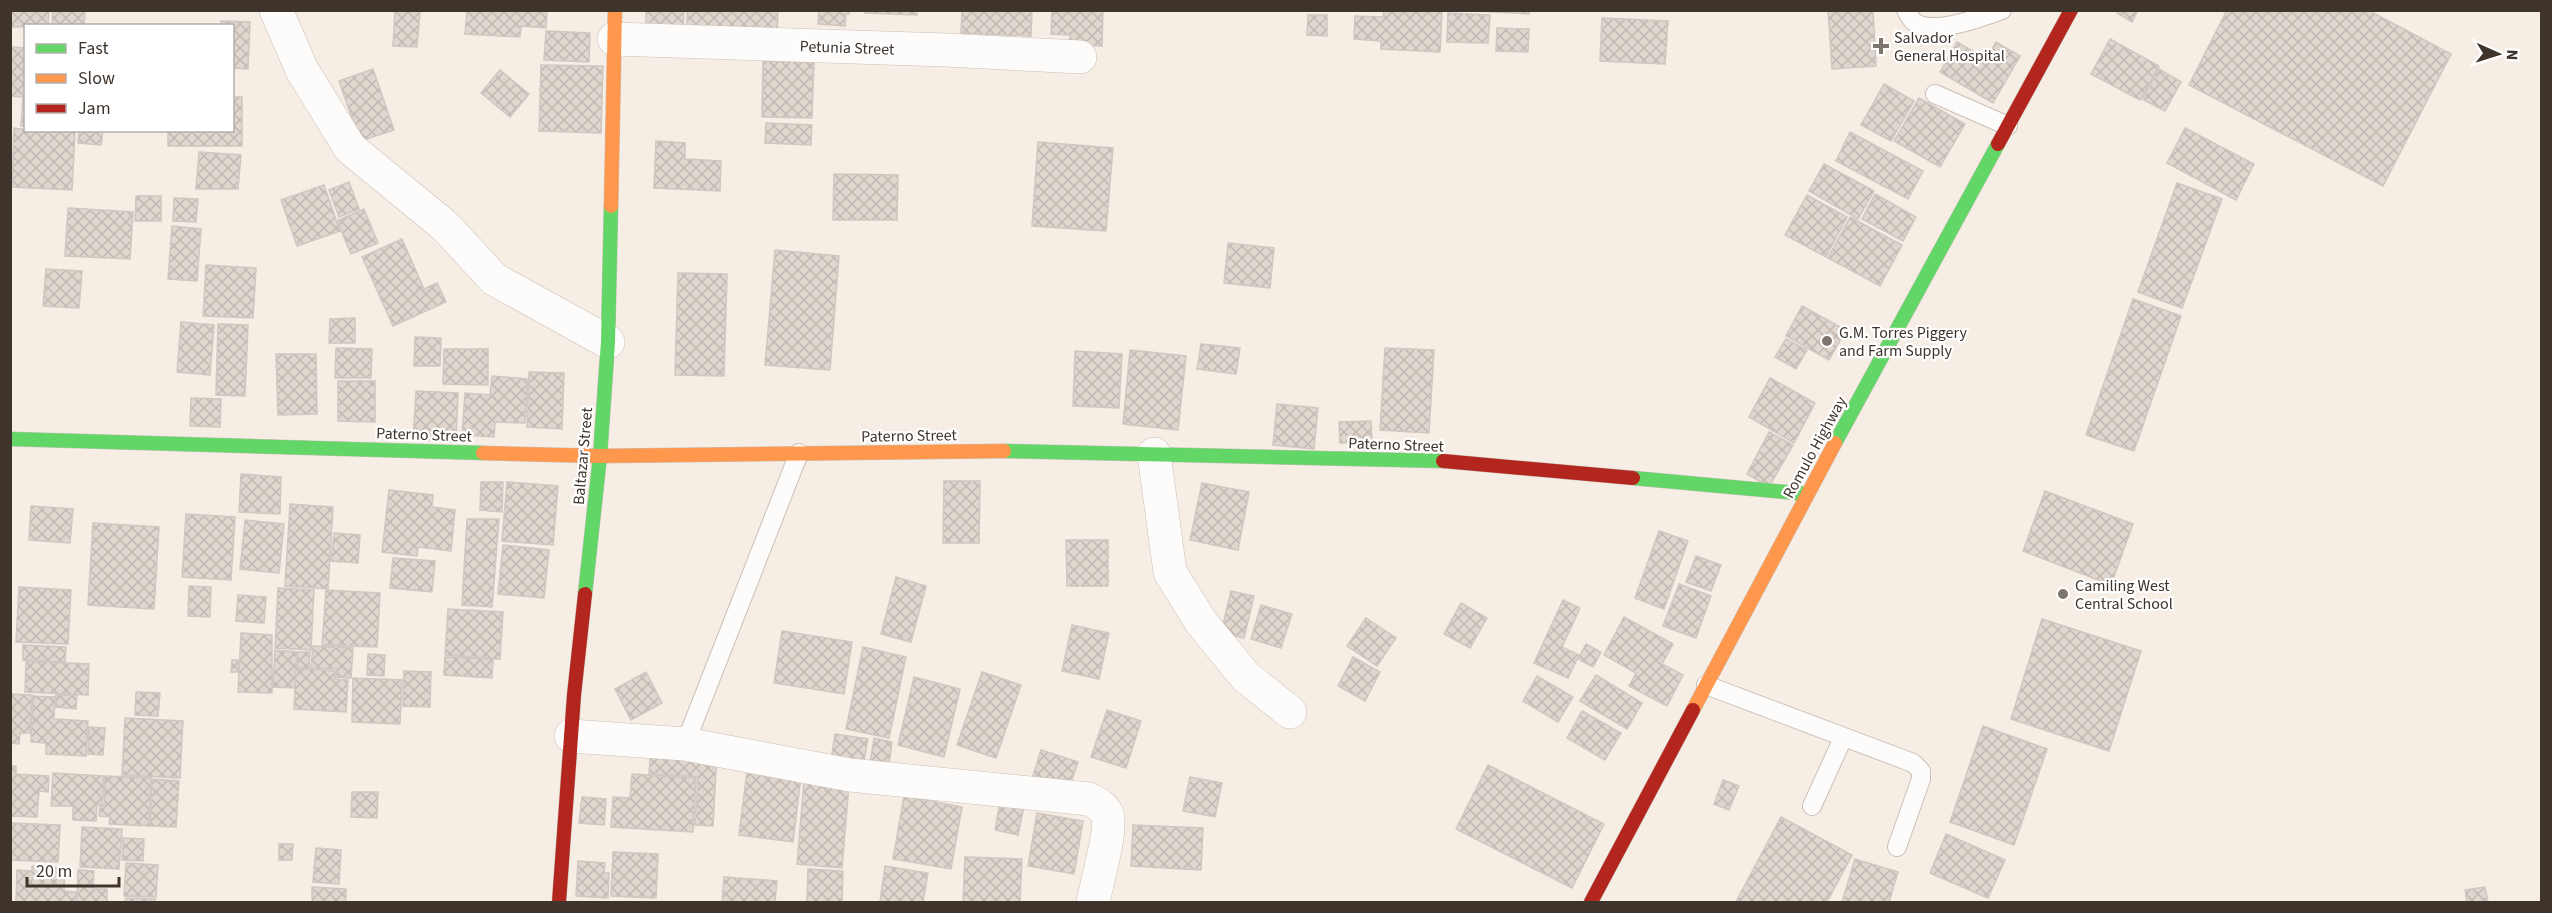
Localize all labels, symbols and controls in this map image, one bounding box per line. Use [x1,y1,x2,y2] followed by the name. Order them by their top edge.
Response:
[24,24,234,132] legend
[2468,24,2528,84] north arrow
[1894,27,2005,67] place label: Salvador General Hospital
[799,35,895,61] street label: Petunia Street
[78,36,109,61] text: Fast
[1872,37,1890,55] marker: Salvador General Hospital
[2501,49,2523,61] text: N
[78,66,115,91] text: Slow
[78,96,111,121] text: Jam
[1839,322,1967,362] place label: G.M. Torres Piggery and Farm Supply
[1820,334,1834,348] marker: G.M. Torres Piggery and Farm Supply
[1778,392,1852,502] street label: Romulo Highway
[568,406,598,506] street label: Baltazar Street
[376,422,473,448] street label: Paterno Street
[861,424,958,448] street label: Paterno Street
[1348,432,1445,458] street label: Paterno Street
[2075,575,2173,615] place label: Camiling West Central School
[2056,587,2070,601] marker: Camiling West Central School
[27,850,118,888] scale bar
[36,859,72,884] text: 20 m

